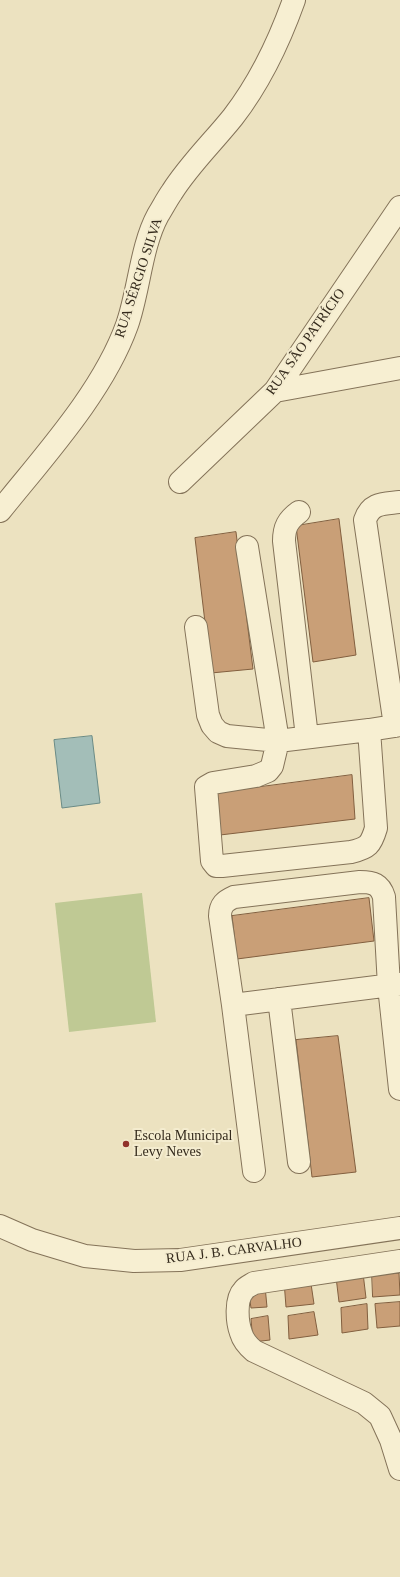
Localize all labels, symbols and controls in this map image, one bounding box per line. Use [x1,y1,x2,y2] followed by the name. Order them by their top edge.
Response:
[112,216,166,340] street label: RUA SÉRGIO SILVA
[263,285,349,399] street label: RUA SÃO PATRÍCIO
[134,1128,232,1160] place label: Escola Municipal Levy Neves
[121,1139,131,1149] marker: Escola Municipal Levy Neves
[165,1234,303,1268] street label: RUA J. B. CARVALHO

